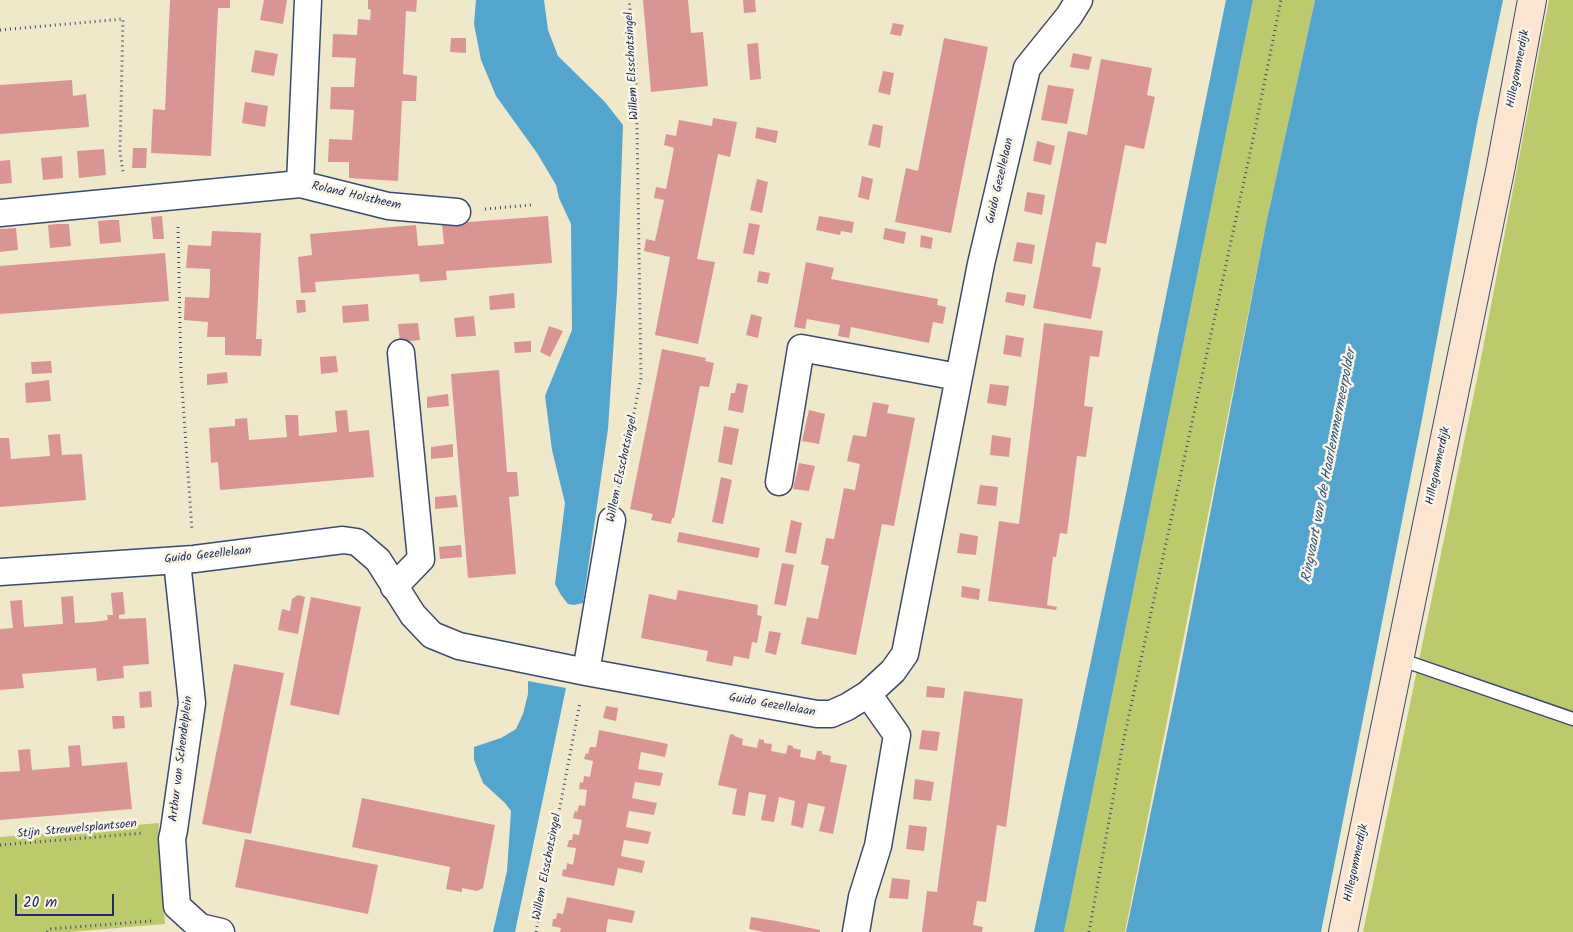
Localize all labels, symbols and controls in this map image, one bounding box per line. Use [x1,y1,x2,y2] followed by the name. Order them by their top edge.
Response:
[623,12,643,120] street label: Willem Elsschotsingel
[1504,29,1534,109] street label: Hillegommerdijk
[984,137,1018,225] street label: Guido Gezellelaan
[310,180,402,214] street label: Roland Holstheem
[1299,348,1361,584] water label: Ringvaart van de Haarlemmermeerpolder
[605,415,641,523] street label: Willem Elsschotsingel
[1424,426,1454,506] street label: Hillegommerdijk
[164,544,252,568] street label: Guido Gezellelaan
[728,691,816,721] street label: Guido Gezellelaan
[167,695,197,823] street label: Arthur van Schendelplein
[531,812,565,922] street label: Willem Elsschotsingel
[16,818,138,842] street label: Stijn Streuvelsplantsoen
[1342,823,1372,903] street label: Hillegommerdijk
[18,884,116,916] scale bar
[23,891,57,915] text: 20 m

